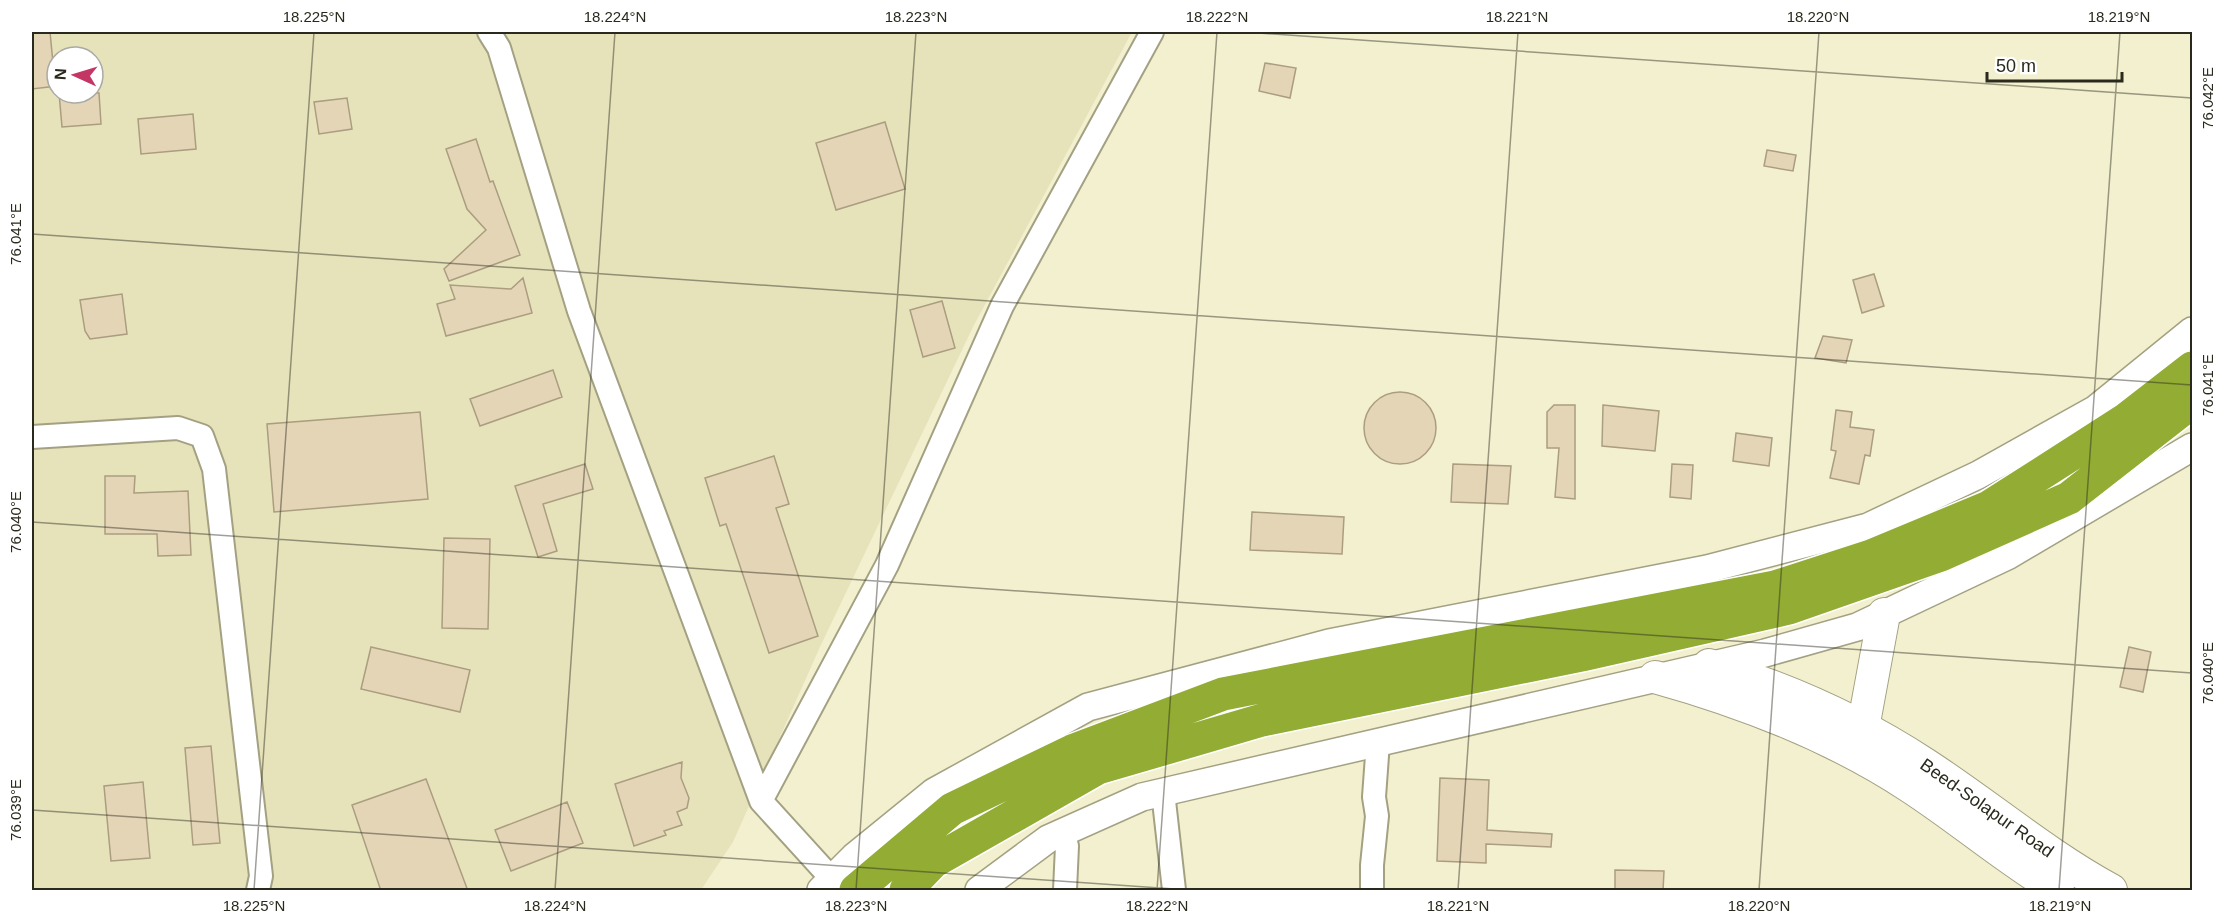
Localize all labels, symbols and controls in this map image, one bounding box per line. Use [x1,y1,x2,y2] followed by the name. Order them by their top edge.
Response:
[283,8,345,25] text: 18.225°N
[584,8,646,25] text: 18.224°N
[885,8,947,25] text: 18.223°N
[1186,8,1248,25] text: 18.222°N
[1486,8,1548,25] text: 18.221°N
[1787,8,1849,25] text: 18.220°N
[2088,8,2150,25] text: 18.219°N
[45,45,105,105] north arrow
[1987,45,2122,83] scale bar
[1996,56,2036,76] text: 50 m
[2199,67,2216,129] text: 76.042°E
[52,68,69,80] text: N
[7,203,24,265] text: 76.041°E
[2199,354,2216,416] text: 76.041°E
[7,491,24,553] text: 76.040°E
[2199,642,2216,704] text: 76.040°E
[1917,754,2057,862] street label: Beed-Solapur Road
[7,779,24,841] text: 76.039°E
[223,897,285,914] text: 18.225°N
[524,897,586,914] text: 18.224°N
[825,897,887,914] text: 18.223°N
[1126,897,1188,914] text: 18.222°N
[1427,897,1489,914] text: 18.221°N
[1728,897,1790,914] text: 18.220°N
[2029,897,2091,914] text: 18.219°N

